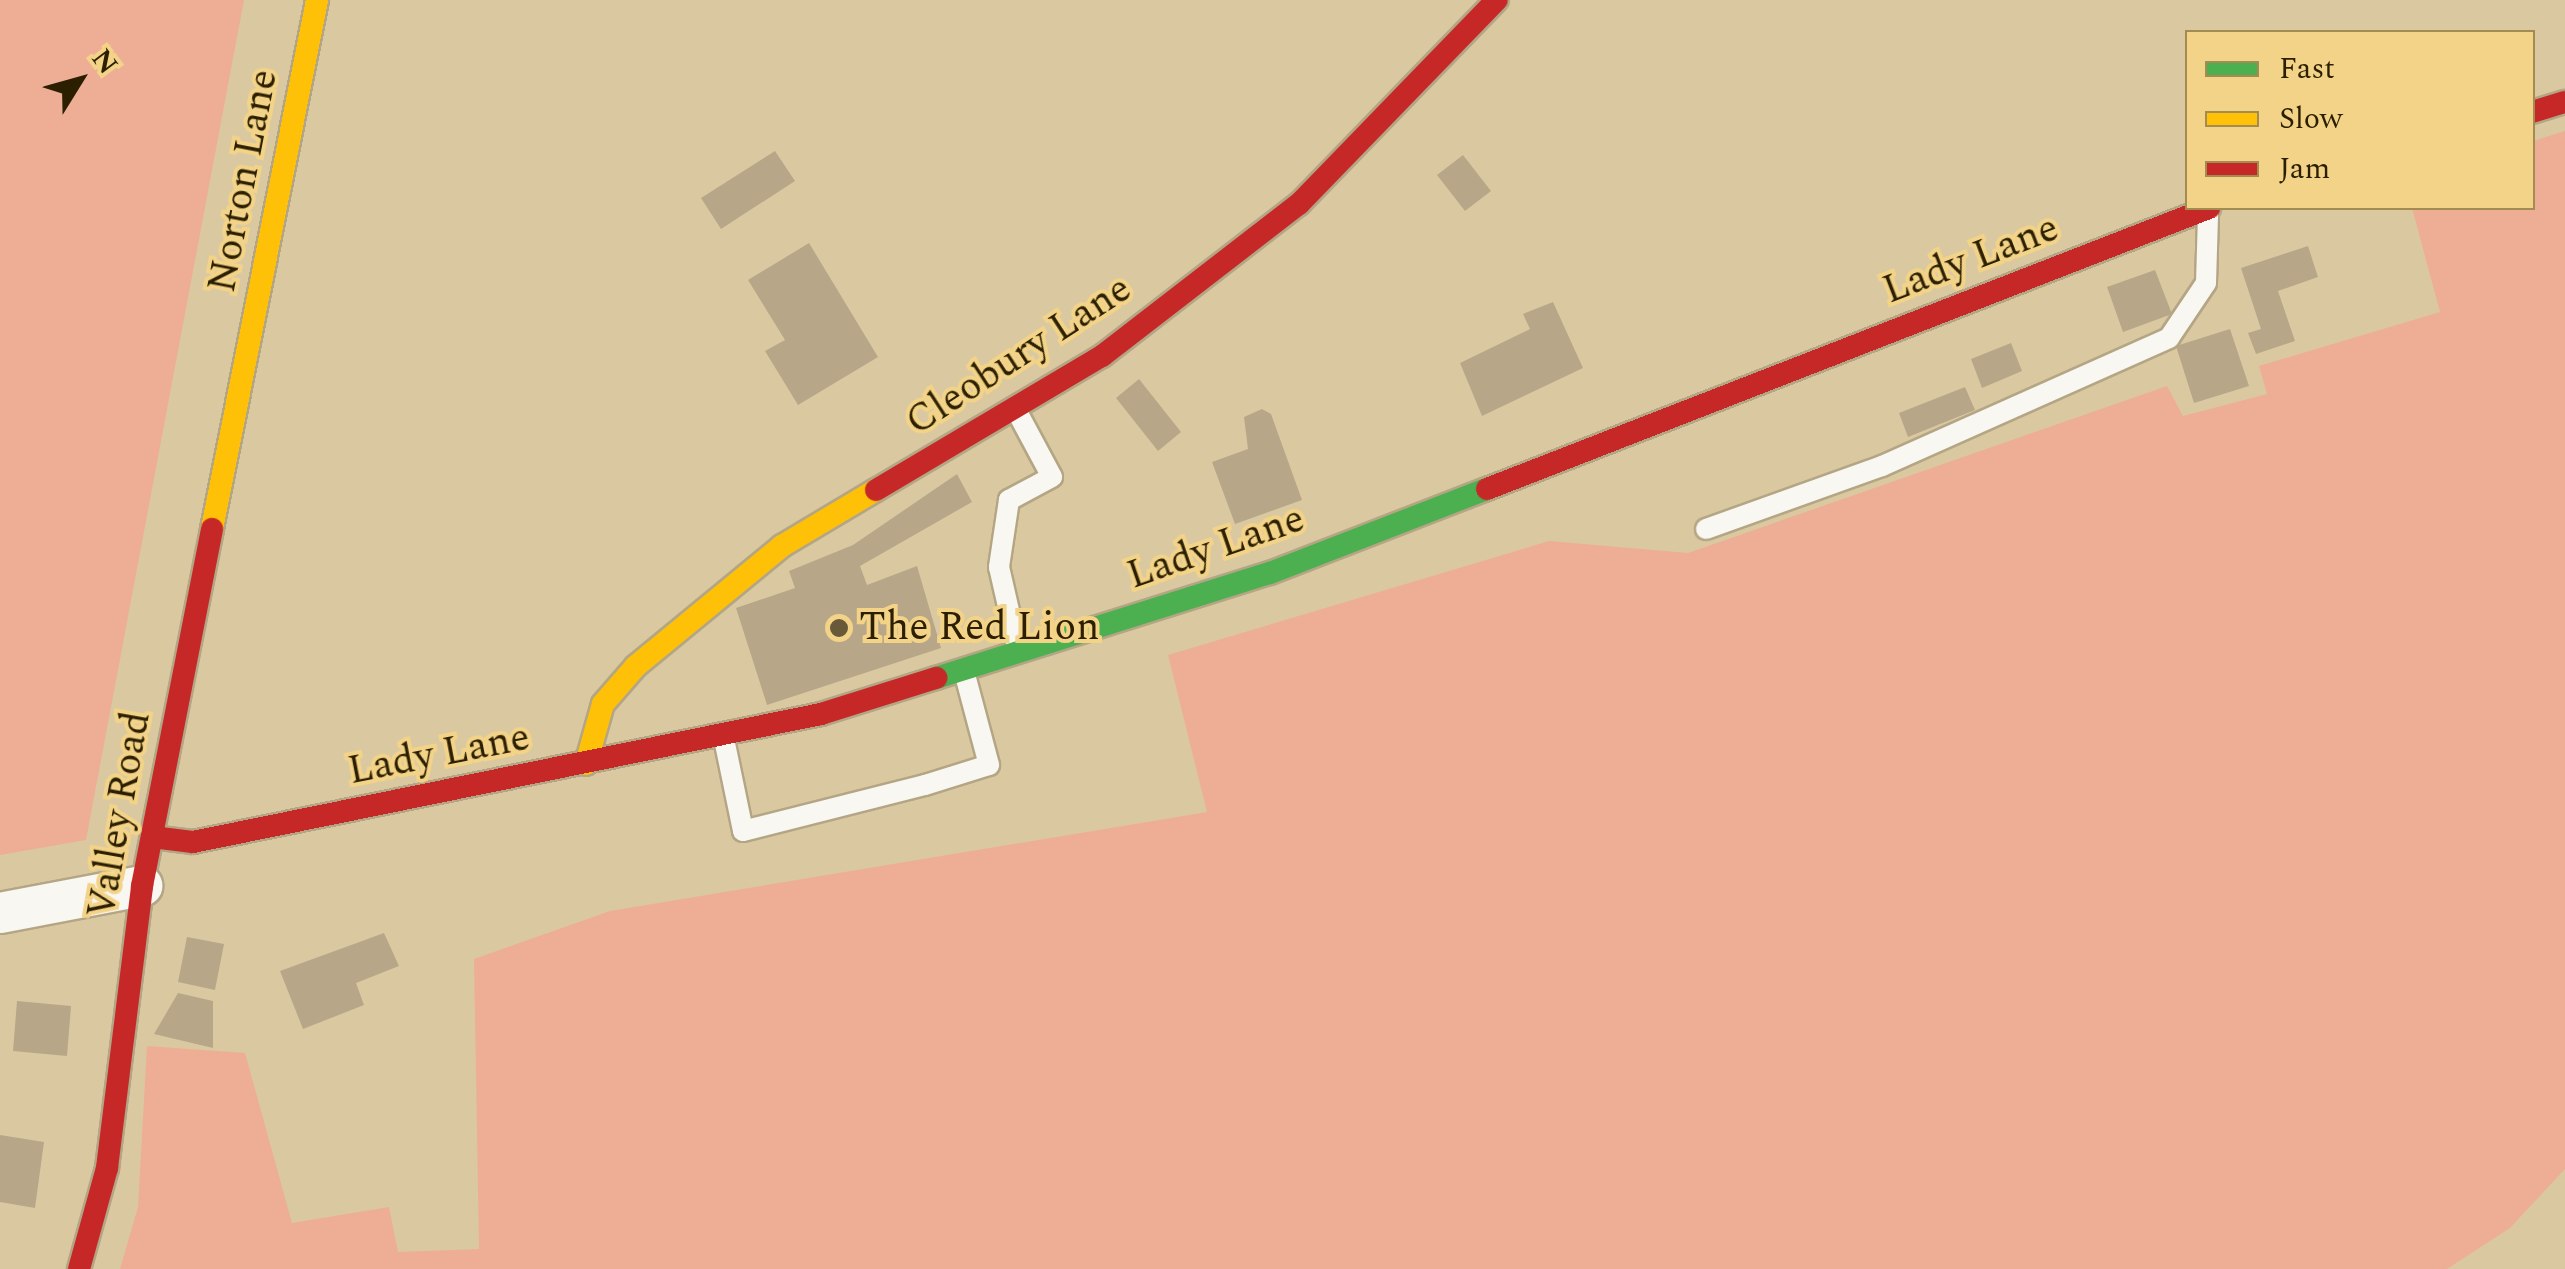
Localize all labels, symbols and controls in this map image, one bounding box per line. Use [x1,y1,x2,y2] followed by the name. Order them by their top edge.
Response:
[30,30,130,130] north arrow
[2185,30,2535,210] legend
[80,40,128,84] text: N
[2279,46,2335,92] text: Fast
[199,66,289,296] street label: Norton Lane
[2279,96,2343,142] text: Slow
[2279,146,2330,192] text: Jam
[1877,205,2065,315] street label: Lady Lane
[897,265,1141,447] street label: Cleobury Lane
[1121,495,1311,601] street label: Lady Lane
[859,604,1099,652] place label: The Red Lion
[828,617,850,639] marker: The Red Lion
[78,708,162,922] street label: Valley Road
[344,714,534,796] street label: Lady Lane

